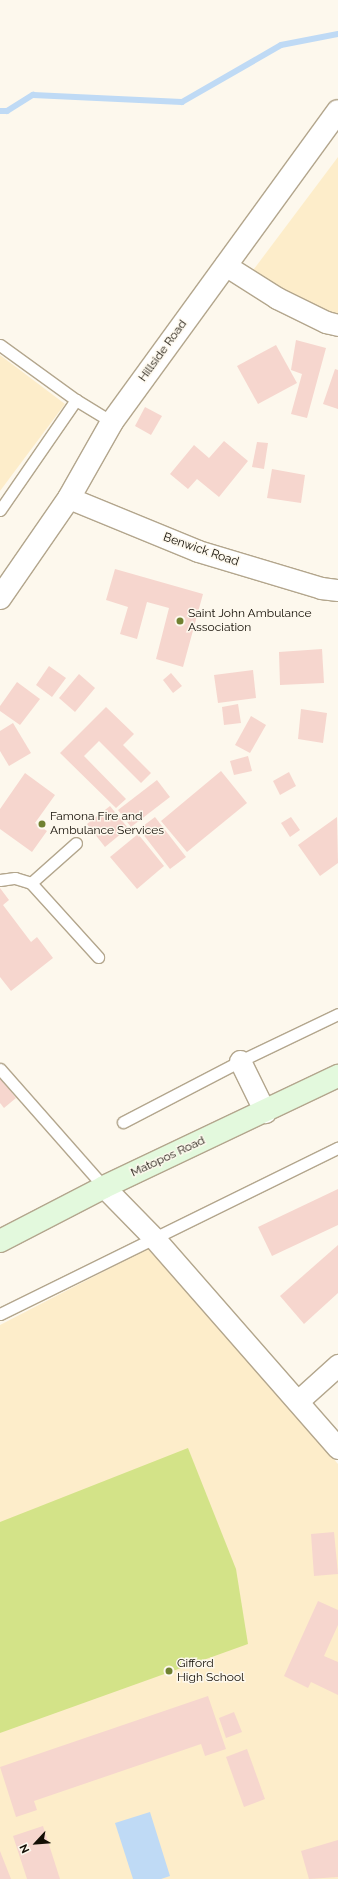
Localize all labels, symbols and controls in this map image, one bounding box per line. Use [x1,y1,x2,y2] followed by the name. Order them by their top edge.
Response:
[136,317,190,385] street label: Hillside Road
[161,530,241,570] street label: Benwick Road
[188,607,312,635] place label: Saint John Ambulance Association
[175,616,185,626] marker: Saint John Ambulance Association
[50,810,164,838] place label: Famona Fire and Ambulance Services
[37,819,47,829] marker: Famona Fire and Ambulance Services
[129,1134,207,1180] street label: Matopos Road
[177,1657,244,1685] place label: Gifford High School
[164,1666,174,1676] marker: Gifford High School
[16,1823,56,1863] north arrow
[17,1842,32,1855] text: N

